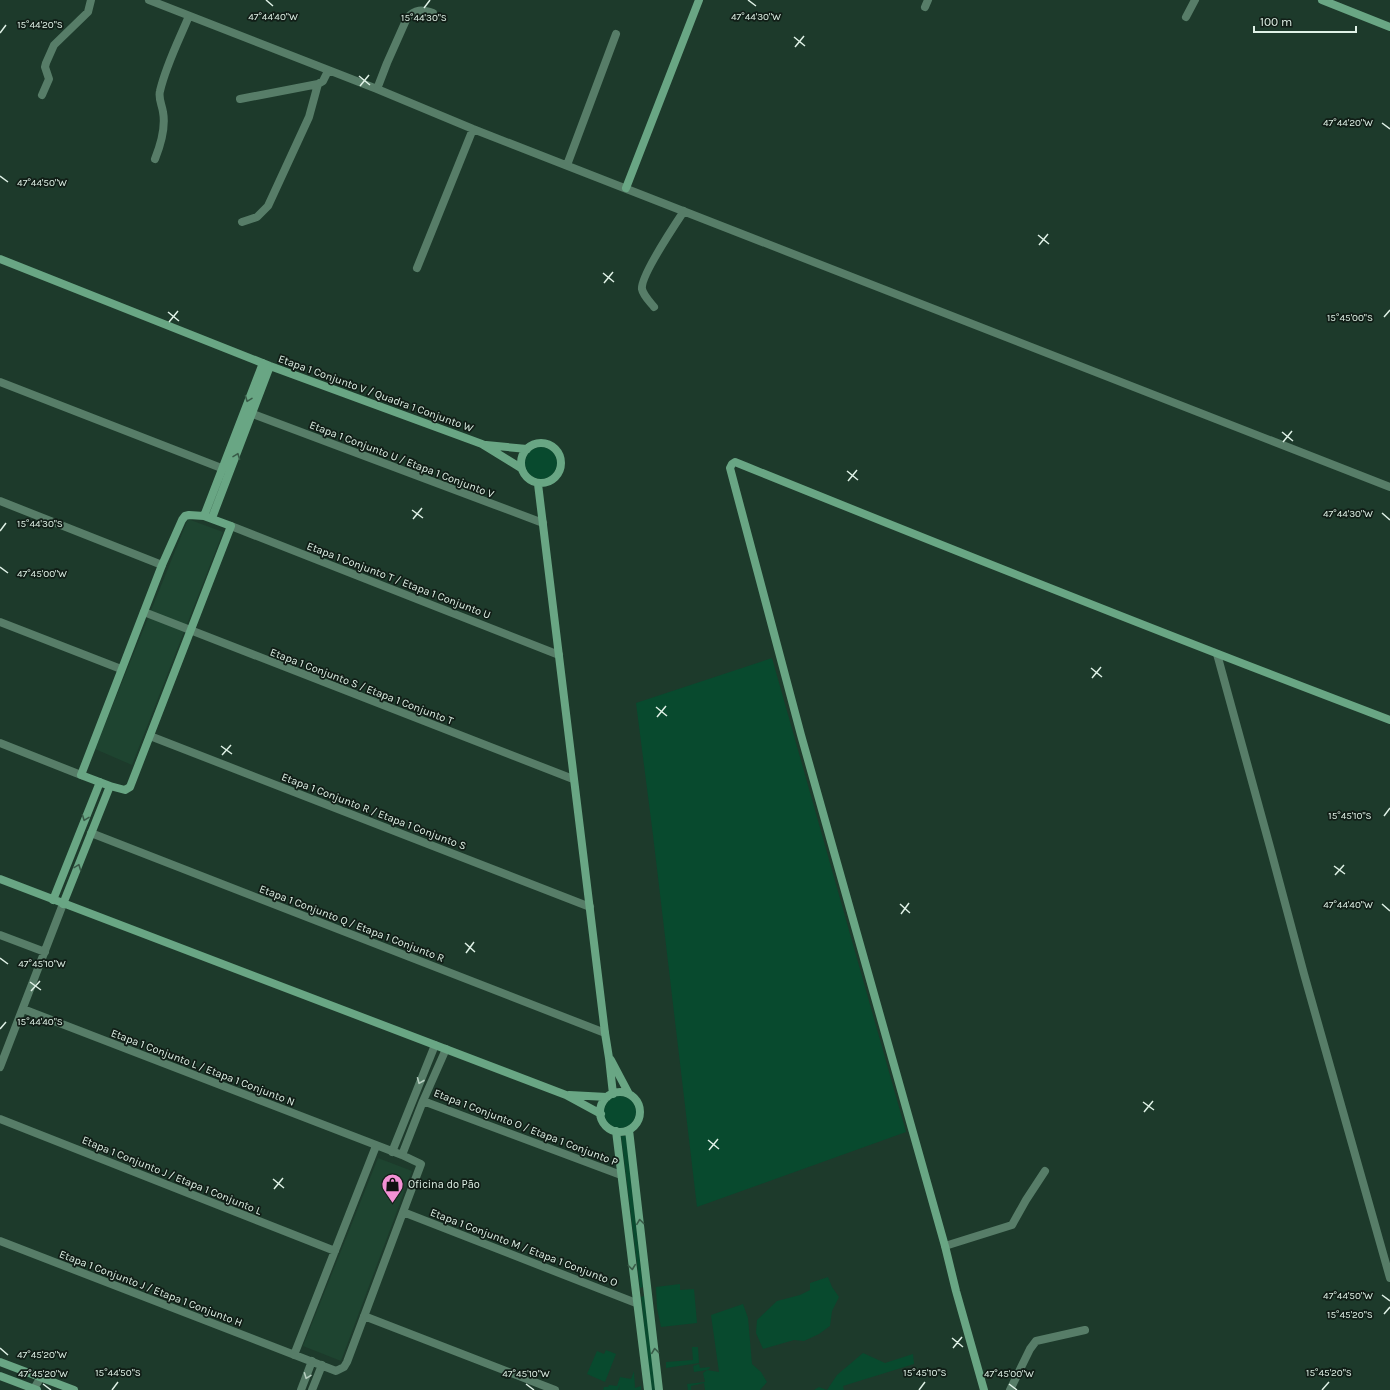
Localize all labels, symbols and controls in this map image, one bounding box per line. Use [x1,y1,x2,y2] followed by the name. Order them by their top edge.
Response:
[1254,8,1356,34] scale bar
[248,11,298,23] text: 47°44'40"W
[731,11,781,23] text: 47°44'30"W
[401,12,447,24] text: 15°44'30"S
[1260,15,1292,29] text: 100 m
[17,19,63,31] text: 15°44'20"S
[1323,117,1373,129] text: 47°44'20"W
[17,177,67,189] text: 47°44'50"W
[1327,312,1373,324] text: 15°45'00"S
[276,352,475,435] street label: Etapa 1 Conjunto V / Quadra 1 Conjunto W
[245,396,253,403] one-way arrow
[308,418,496,501] street label: Etapa 1 Conjunto U / Etapa 1 Conjunto V
[232,452,240,459] one-way arrow
[1323,508,1373,520] text: 47°44'30"W
[17,518,63,530] text: 15°44'30"S
[305,539,493,622] street label: Etapa 1 Conjunto T / Etapa 1 Conjunto U
[17,568,67,580] text: 47°45'00"W
[268,645,456,728] street label: Etapa 1 Conjunto S / Etapa 1 Conjunto T
[280,770,468,853] street label: Etapa 1 Conjunto R / Etapa 1 Conjunto S
[1328,810,1372,822] text: 15°45'10"S
[82,815,90,822] one-way arrow
[73,864,81,871] one-way arrow
[257,882,446,965] street label: Etapa 1 Conjunto Q / Etapa 1 Conjunto R
[1323,899,1373,911] text: 47°44'40"W
[18,958,66,970] text: 47°45'10"W
[17,1016,63,1028] text: 15°44'40"S
[109,1026,297,1109] street label: Etapa 1 Conjunto L / Etapa 1 Conjunto N
[417,1077,425,1084] one-way arrow
[432,1086,620,1169] street label: Etapa 1 Conjunto O / Etapa 1 Conjunto P
[80,1133,264,1218] street label: Etapa 1 Conjunto J / Etapa 1 Conjunto L
[380,1171,406,1204] shop icon: Oficina do Pão
[408,1178,480,1191] place label: Oficina do Pão
[428,1206,619,1289] street label: Etapa 1 Conjunto M / Etapa 1 Conjunto O
[635,1219,644,1225] one-way arrow
[57,1247,244,1329] street label: Etapa 1 Conjunto J / Etapa 1 Conjunto H
[627,1264,636,1270] one-way arrow
[1323,1290,1373,1302] text: 47°44'50"W
[1327,1309,1373,1321] text: 15°45'20"S
[651,1348,660,1354] one-way arrow
[17,1349,67,1361] text: 47°45'20"W
[95,1367,141,1379] text: 15°44'50"S
[903,1367,947,1379] text: 15°45'10"S
[1306,1367,1352,1379] text: 15°45'20"S
[18,1368,68,1380] text: 47°45'20"W
[502,1368,550,1380] text: 47°45'10"W
[984,1368,1034,1380] text: 47°45'00"W
[303,1372,311,1379] one-way arrow

